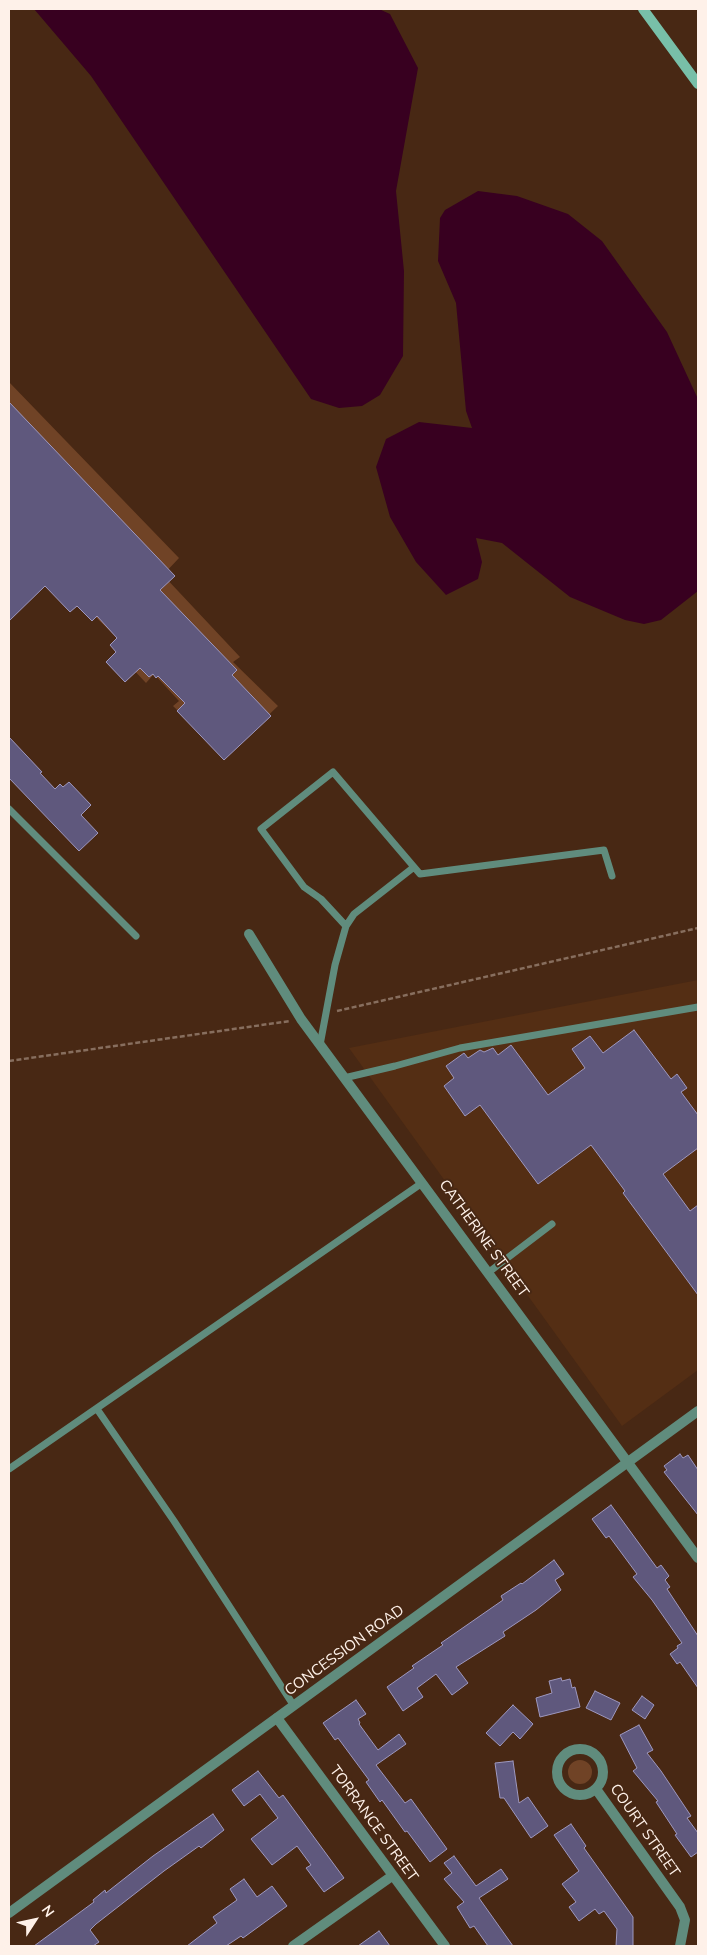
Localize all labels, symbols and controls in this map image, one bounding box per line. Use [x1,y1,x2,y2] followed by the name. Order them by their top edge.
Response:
[434,1177,532,1301] street label: CATHERINE STREET
[282,1602,408,1700] street label: CONCESSION ROAD
[325,1763,421,1885] street label: TORRANCE STREET
[605,1781,683,1881] street label: COURT STREET
[10,1895,60,1945] north arrow
[37,1901,58,1921] text: N

